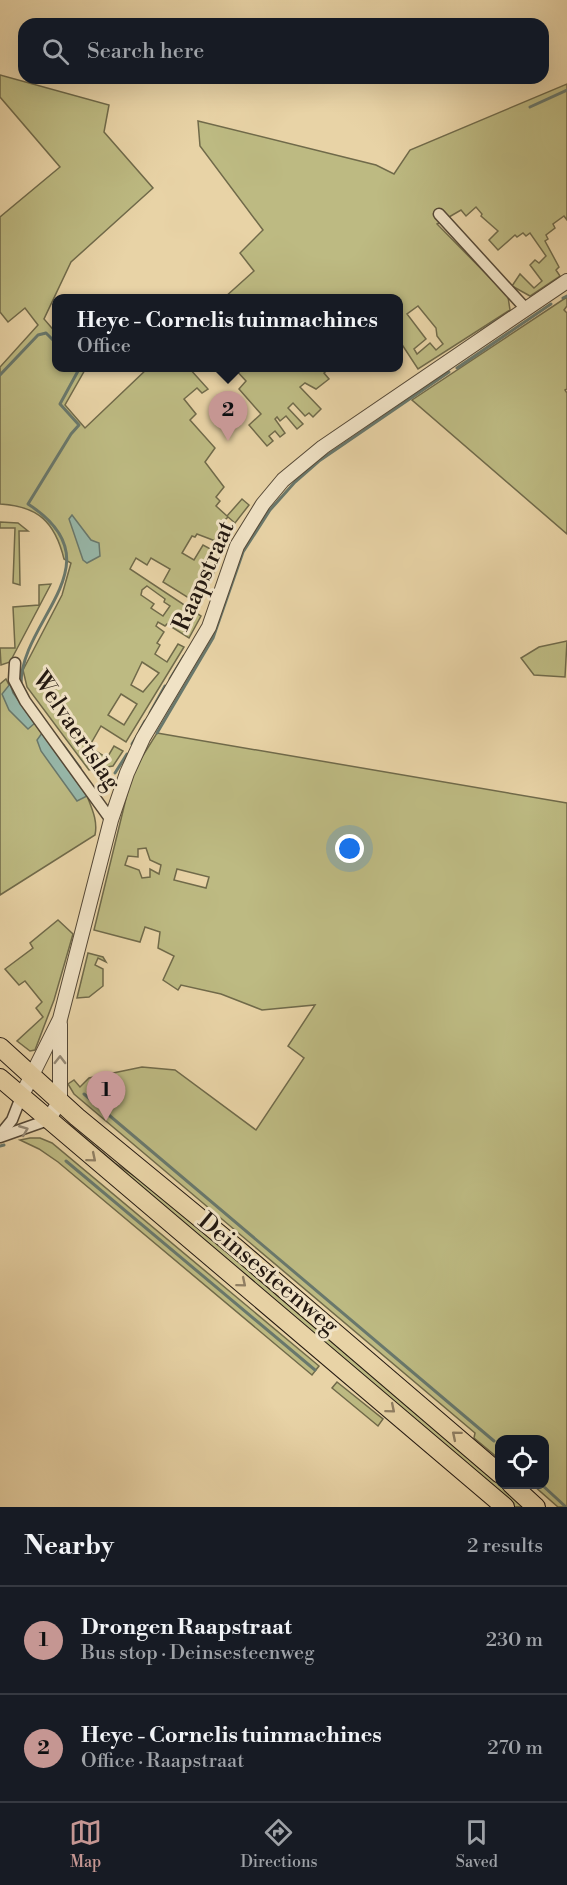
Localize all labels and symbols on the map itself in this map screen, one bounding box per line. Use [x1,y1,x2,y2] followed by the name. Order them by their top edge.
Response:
[208,392,248,441] pin: 2
[166,516,242,636] street label: Raapstraat
[25,665,127,797] street label: Welvaertslag
[335,834,364,863] your location
[54,1056,66,1065] one-way arrow
[86,1072,126,1121] pin: 1
[18,1125,29,1137] one-way arrow
[86,1151,97,1162] one-way arrow
[192,1207,345,1342] street label: Deinsesteenweg
[235,1276,246,1287] one-way arrow
[384,1401,395,1412] one-way arrow
[452,1431,463,1442] one-way arrow

